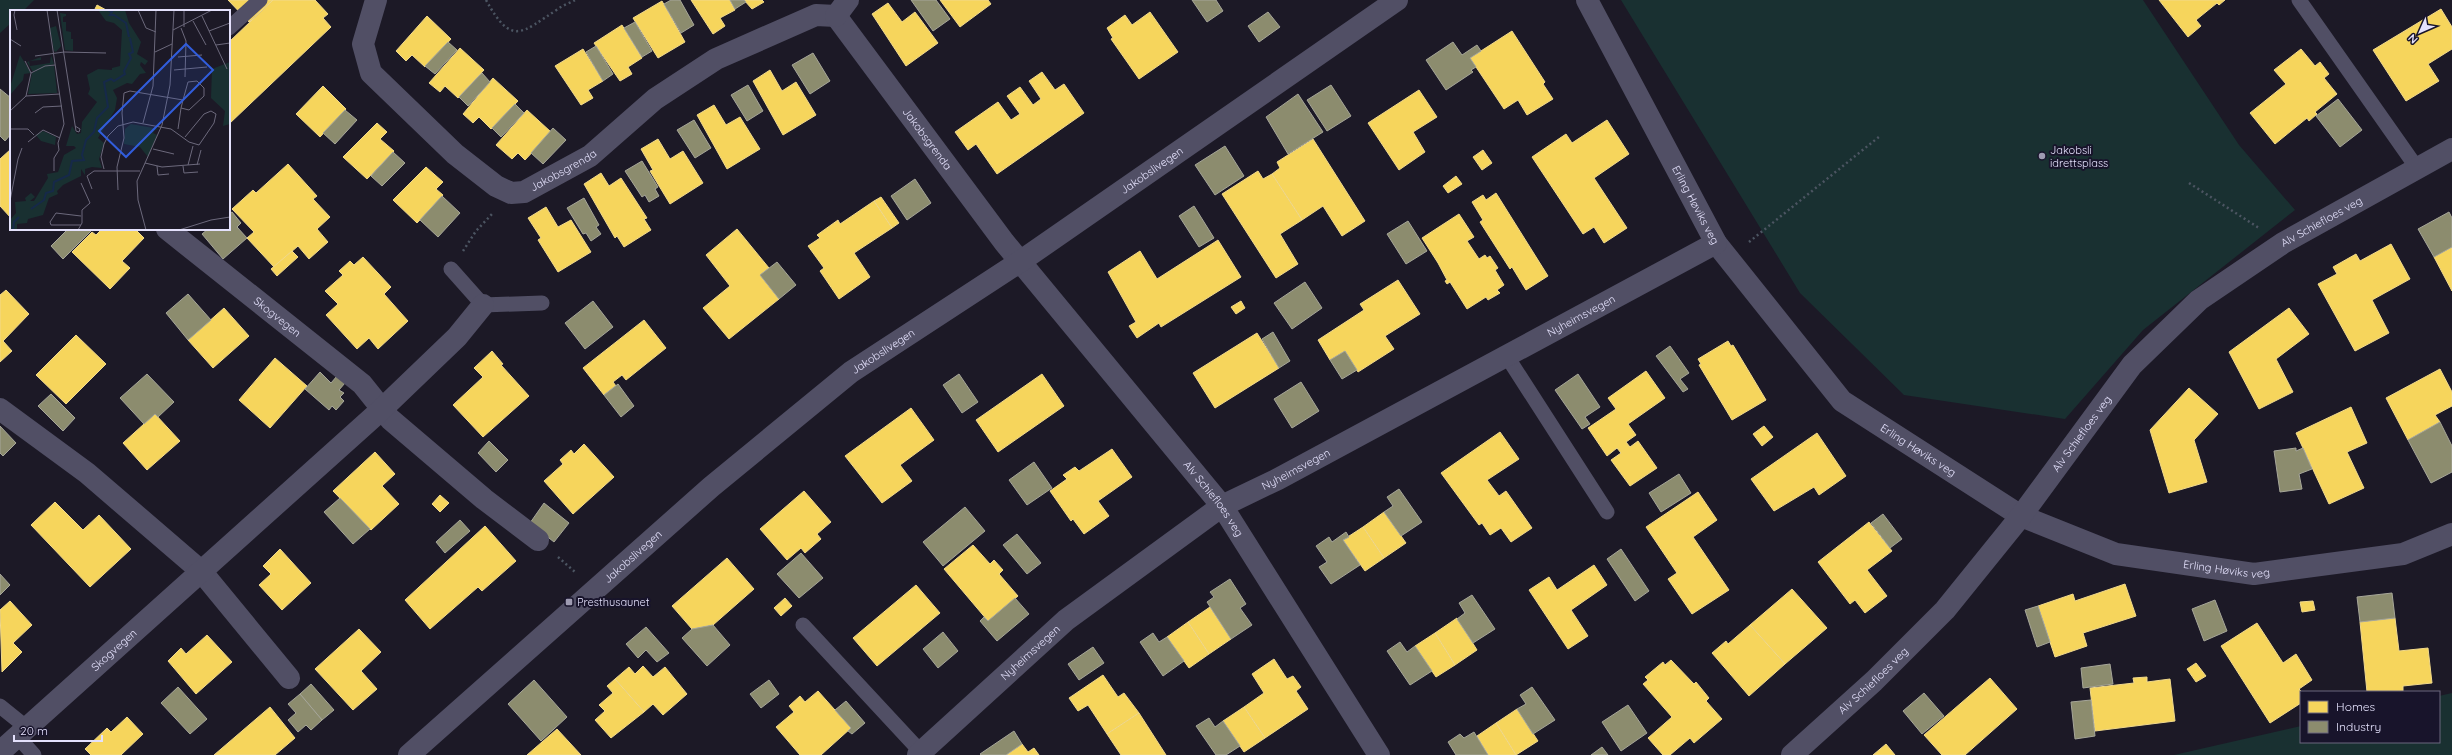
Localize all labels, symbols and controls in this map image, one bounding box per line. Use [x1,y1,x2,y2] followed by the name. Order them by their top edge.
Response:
[10,10,230,230] inset map
[2400,12,2440,52] north arrow
[2405,31,2421,47] text: N
[900,105,955,173] street label: Jakobsgrenda
[2050,143,2108,170] place label: Jakobsli idrettsplass
[1118,144,1186,197] street label: Jakobslivegen
[527,146,600,194] street label: Jakobsgrenda
[2037,151,2047,161] marker: Jakobsli idrettsplass
[1669,163,1722,247] street label: Erling Høviks veg
[2278,193,2365,250] street label: Alv Schiefloes veg
[1545,292,1618,340] street label: Nyheimsvegen
[251,294,304,340] street label: Skogvegen
[848,325,917,377] street label: Jakobslivegen
[2049,393,2114,475] street label: Alv Schiefloes veg
[1878,421,1959,480] street label: Erling Høviks veg
[1259,445,1332,493] street label: Nyheimsvegen
[1181,458,1246,539] street label: Alv Schiefloes veg
[601,527,665,586] street label: Jakobslivegen
[2182,557,2271,581] street label: Erling Høviks veg
[577,595,650,609] place label: Presthusaunet
[564,597,574,607] marker: Presthusaunet
[998,622,1063,683] street label: Nyheimsvegen
[88,626,140,674] street label: Skogvegen
[1835,644,1911,717] street label: Alv Schiefloes veg
[2300,691,2440,743] legend
[2336,699,2376,714] text: Homes
[14,717,102,743] scale bar
[2336,719,2381,734] text: Industry
[20,723,48,738] text: 20 m

